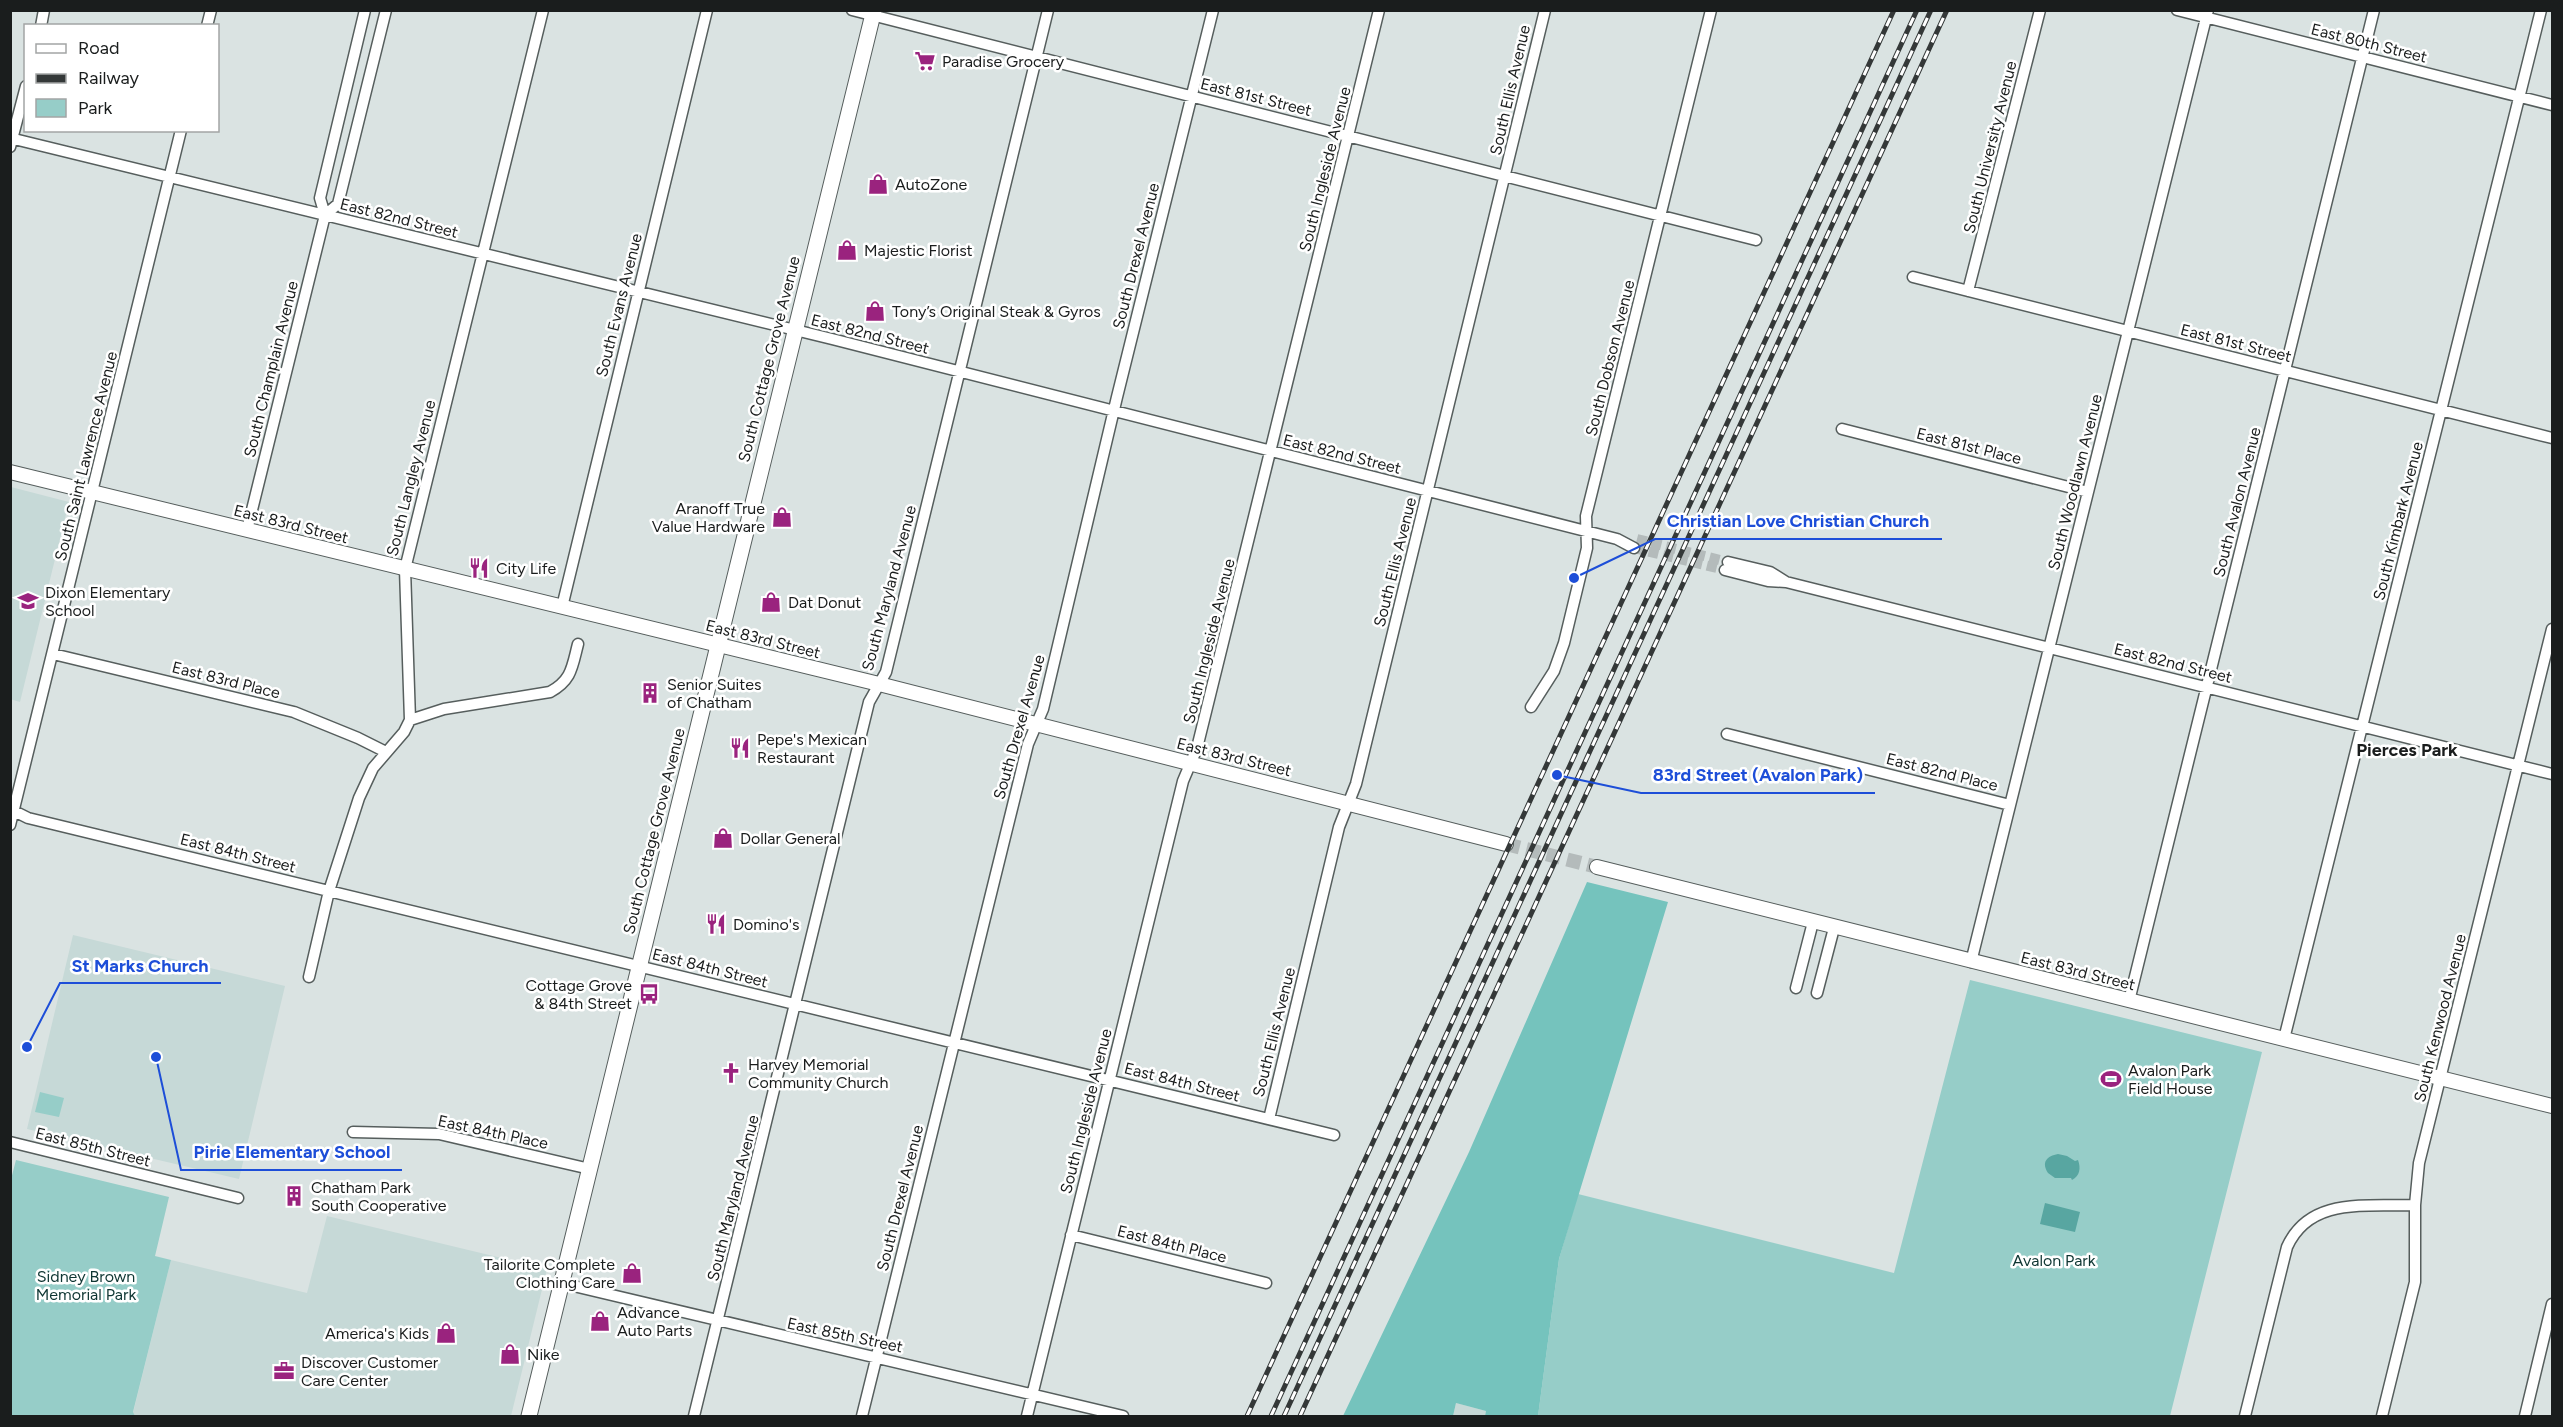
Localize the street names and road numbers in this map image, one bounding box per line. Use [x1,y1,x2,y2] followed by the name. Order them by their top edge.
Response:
[2309,19,2429,67] street label: East 80th Street
[1486,23,1534,157] street label: South Ellis Avenue
[1959,59,2021,235] street label: South University Avenue
[1199,74,1313,120] street label: East 81st Street
[1295,84,1355,253] street label: South Ingleside Avenue
[1109,181,1163,331] street label: South Drexel Avenue
[338,194,460,242] street label: East 82nd Street
[592,231,646,379] street label: South Evans Avenue
[734,254,804,464] street label: South Cottage Grove Avenue
[1581,278,1639,438] street label: South Dobson Avenue
[240,279,302,459] street label: South Champlain Avenue
[809,310,931,358] street label: East 82nd Street
[2179,320,2293,366] street label: East 81st Street
[51,349,121,563] street label: South Saint Lawrence Avenue
[2044,392,2106,572] street label: South Woodlawn Avenue
[382,398,440,558] street label: South Langley Avenue
[1915,424,2024,468] street label: East 81st Place
[2209,425,2265,579] street label: South Avalon Avenue
[1281,430,1403,478] street label: East 82nd Street
[2369,439,2427,602] street label: South Kimbark Avenue
[1370,495,1420,629] street label: South Ellis Avenue
[232,501,350,547] street label: East 83rd Street
[858,503,920,673] street label: South Maryland Avenue
[1179,556,1239,725] street label: South Ingleside Avenue
[704,616,822,662] street label: East 83rd Street
[2112,639,2234,687] street label: East 82nd Street
[989,652,1049,802] street label: South Drexel Avenue
[170,657,282,703] street label: East 83rd Place
[619,726,689,936] street label: South Cottage Grove Avenue
[1175,734,1293,780] street label: East 83rd Street
[1884,749,2000,795] street label: East 82nd Place
[178,829,298,877] street label: East 84th Street
[2410,932,2470,1104] street label: South Kenwood Avenue
[650,944,770,992] street label: East 84th Street
[2019,948,2137,994] street label: East 83rd Street
[1249,965,1299,1099] street label: South Ellis Avenue
[1056,1026,1116,1195] street label: South Ingleside Avenue
[1122,1058,1242,1106] street label: East 84th Street
[436,1111,550,1153] street label: East 84th Place
[703,1113,763,1283] street label: South Maryland Avenue
[873,1123,927,1273] street label: South Drexel Avenue
[34,1124,152,1170] street label: East 85th Street
[1115,1221,1229,1267] street label: East 84th Place
[785,1313,905,1357] street label: East 85th Street

